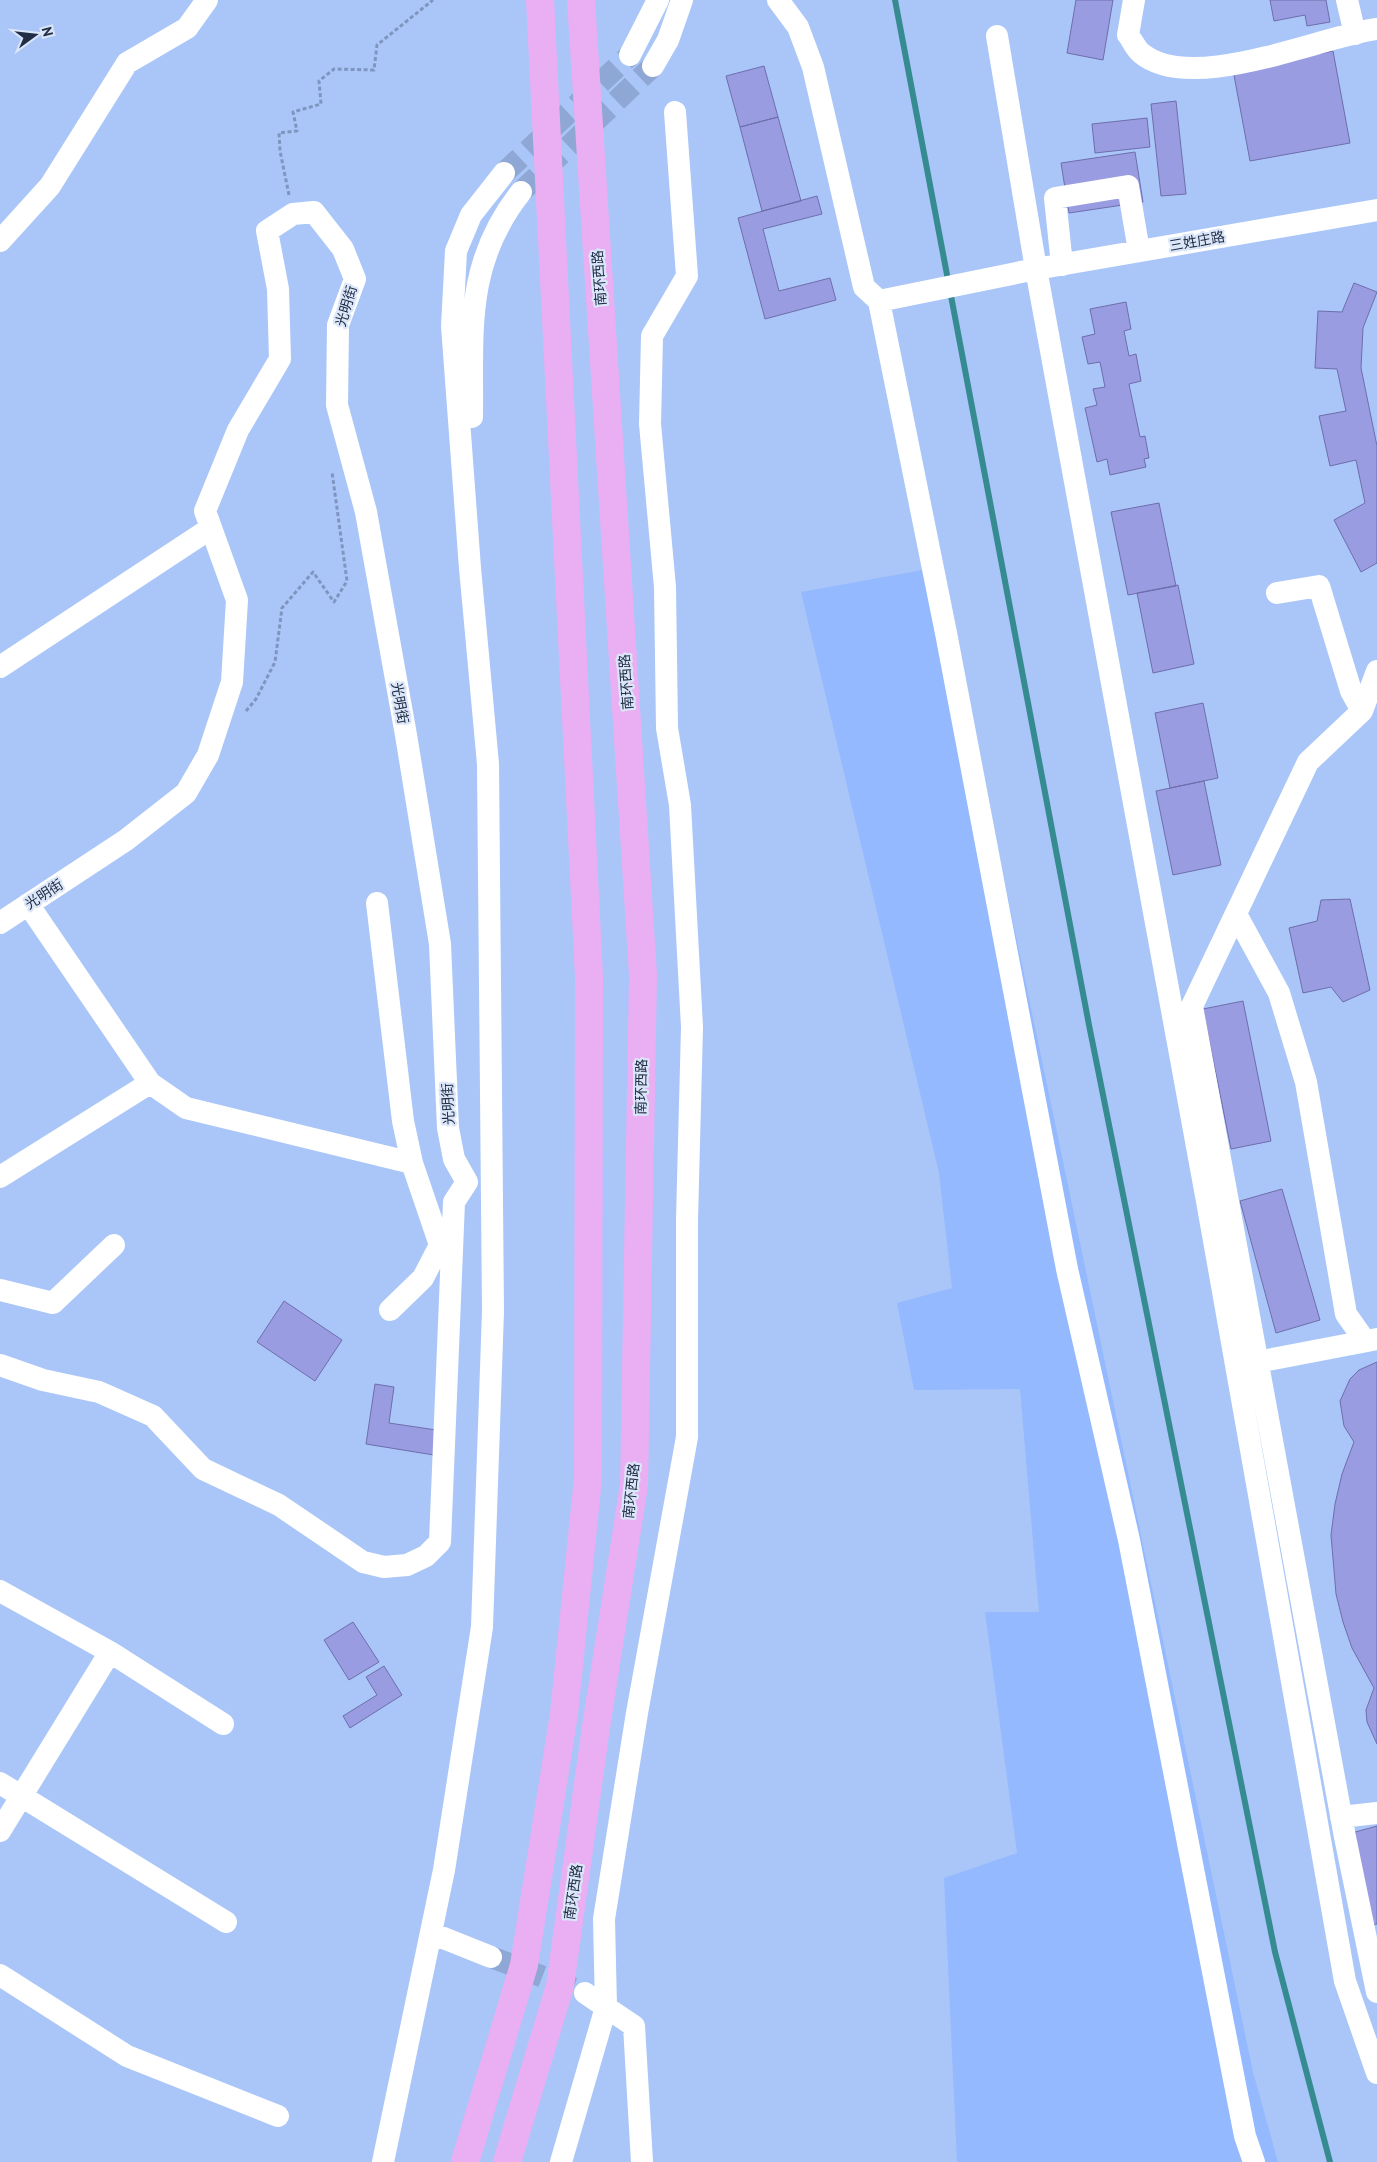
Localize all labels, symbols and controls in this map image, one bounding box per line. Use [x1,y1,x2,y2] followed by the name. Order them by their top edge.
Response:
[10,10,60,60] north arrow
[38,25,57,38] text: N
[1168,227,1226,255] street label: 三姓庄路
[588,249,610,307] street label: 南环西路
[331,283,361,329] street label: 光明街
[615,653,637,711] street label: 南环西路
[387,681,413,725] street label: 光明街
[21,875,67,913] street label: 光明街
[632,1059,650,1115] street label: 南环西路
[438,1083,458,1125] street label: 光明街
[619,1462,643,1520] street label: 南环西路
[560,1863,586,1921] street label: 南环西路

